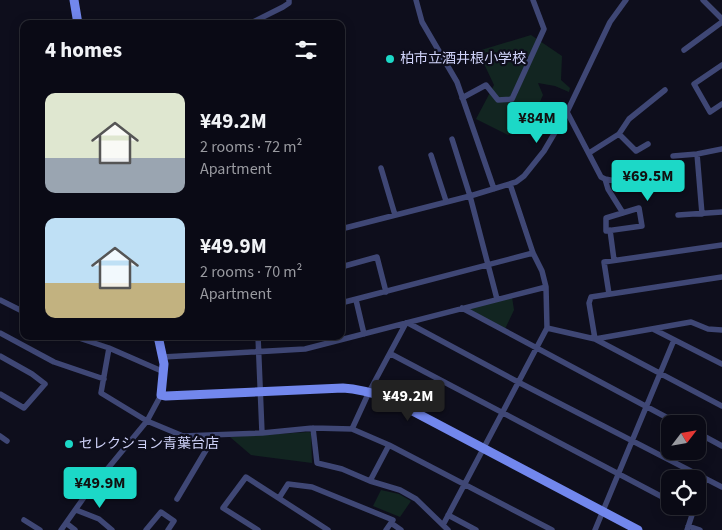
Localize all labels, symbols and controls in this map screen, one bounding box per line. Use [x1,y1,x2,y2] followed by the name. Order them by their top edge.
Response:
[45,35,122,65] text: 4 homes
[292,36,320,64] icon: filters
[400,49,526,69] place label: 柏市立酒井根小学校
[384,53,396,65] marker: 柏市立酒井根小学校
[507,102,567,144] pin: ¥84M
[200,106,267,136] text: ¥49.2M
[518,107,556,129] text: ¥84M
[85,113,145,173] icon: home
[200,136,302,158] text: 2 rooms · 72 m²
[200,158,272,180] text: Apartment
[607,160,689,202] pin: ¥69.5M
[623,165,673,187] text: ¥69.5M
[200,231,267,261] text: ¥49.9M
[85,238,145,298] icon: home
[200,261,302,283] text: 2 rooms · 70 m²
[200,283,272,305] text: Apartment
[367,380,449,422] pin: ¥49.2M
[383,385,433,407] text: ¥49.2M
[661,415,706,460] north arrow
[661,415,706,515] map controls
[79,434,219,454] place label: セレクション青葉台店
[63,438,75,450] marker: セレクション青葉台店
[59,466,141,509] pin: ¥49.9M
[661,470,706,515] button: locate
[75,472,125,494] text: ¥49.9M

